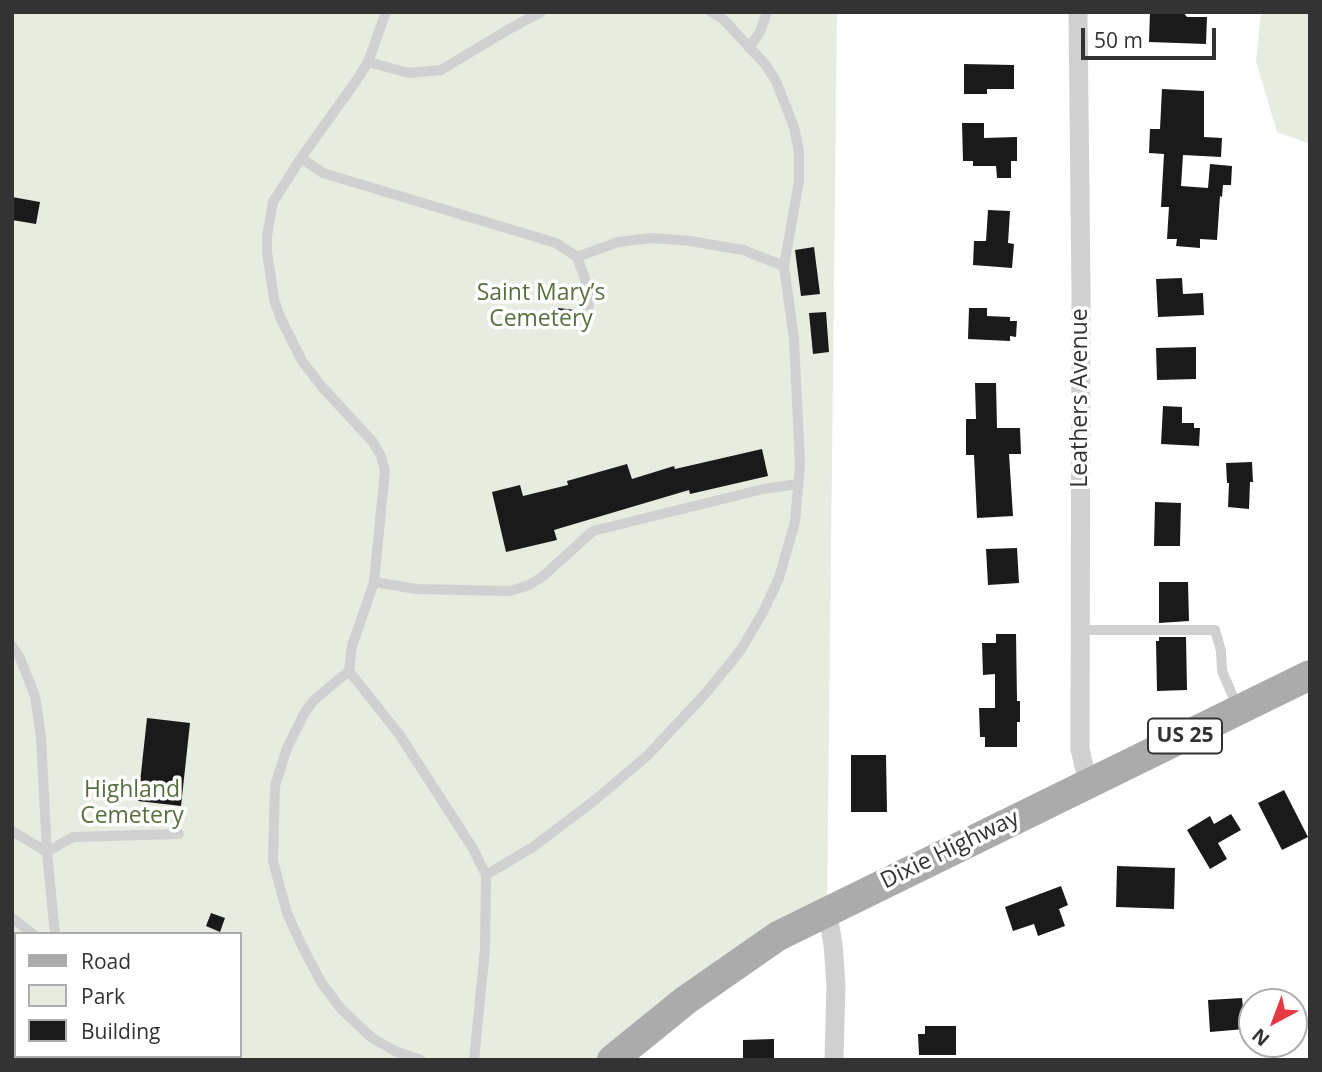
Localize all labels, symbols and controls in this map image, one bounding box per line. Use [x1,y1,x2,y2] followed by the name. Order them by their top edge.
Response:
[1084,14,1219,58] scale bar
[1094,26,1143,54] text: 50 m
[477,279,605,333] park label: Saint Mary’s Cemetery
[1066,308,1094,488] street label: Leathers Avenue
[1148,718,1222,754] road number: US 25
[80,776,184,830] park label: Highland Cemetery
[876,805,1024,895] street label: Dixie Highway
[14,932,242,1058] legend
[81,947,131,975] text: Road
[81,982,125,1010] text: Park
[1238,988,1308,1058] north arrow
[81,1017,160,1045] text: Building
[1246,1022,1275,1052] text: N

